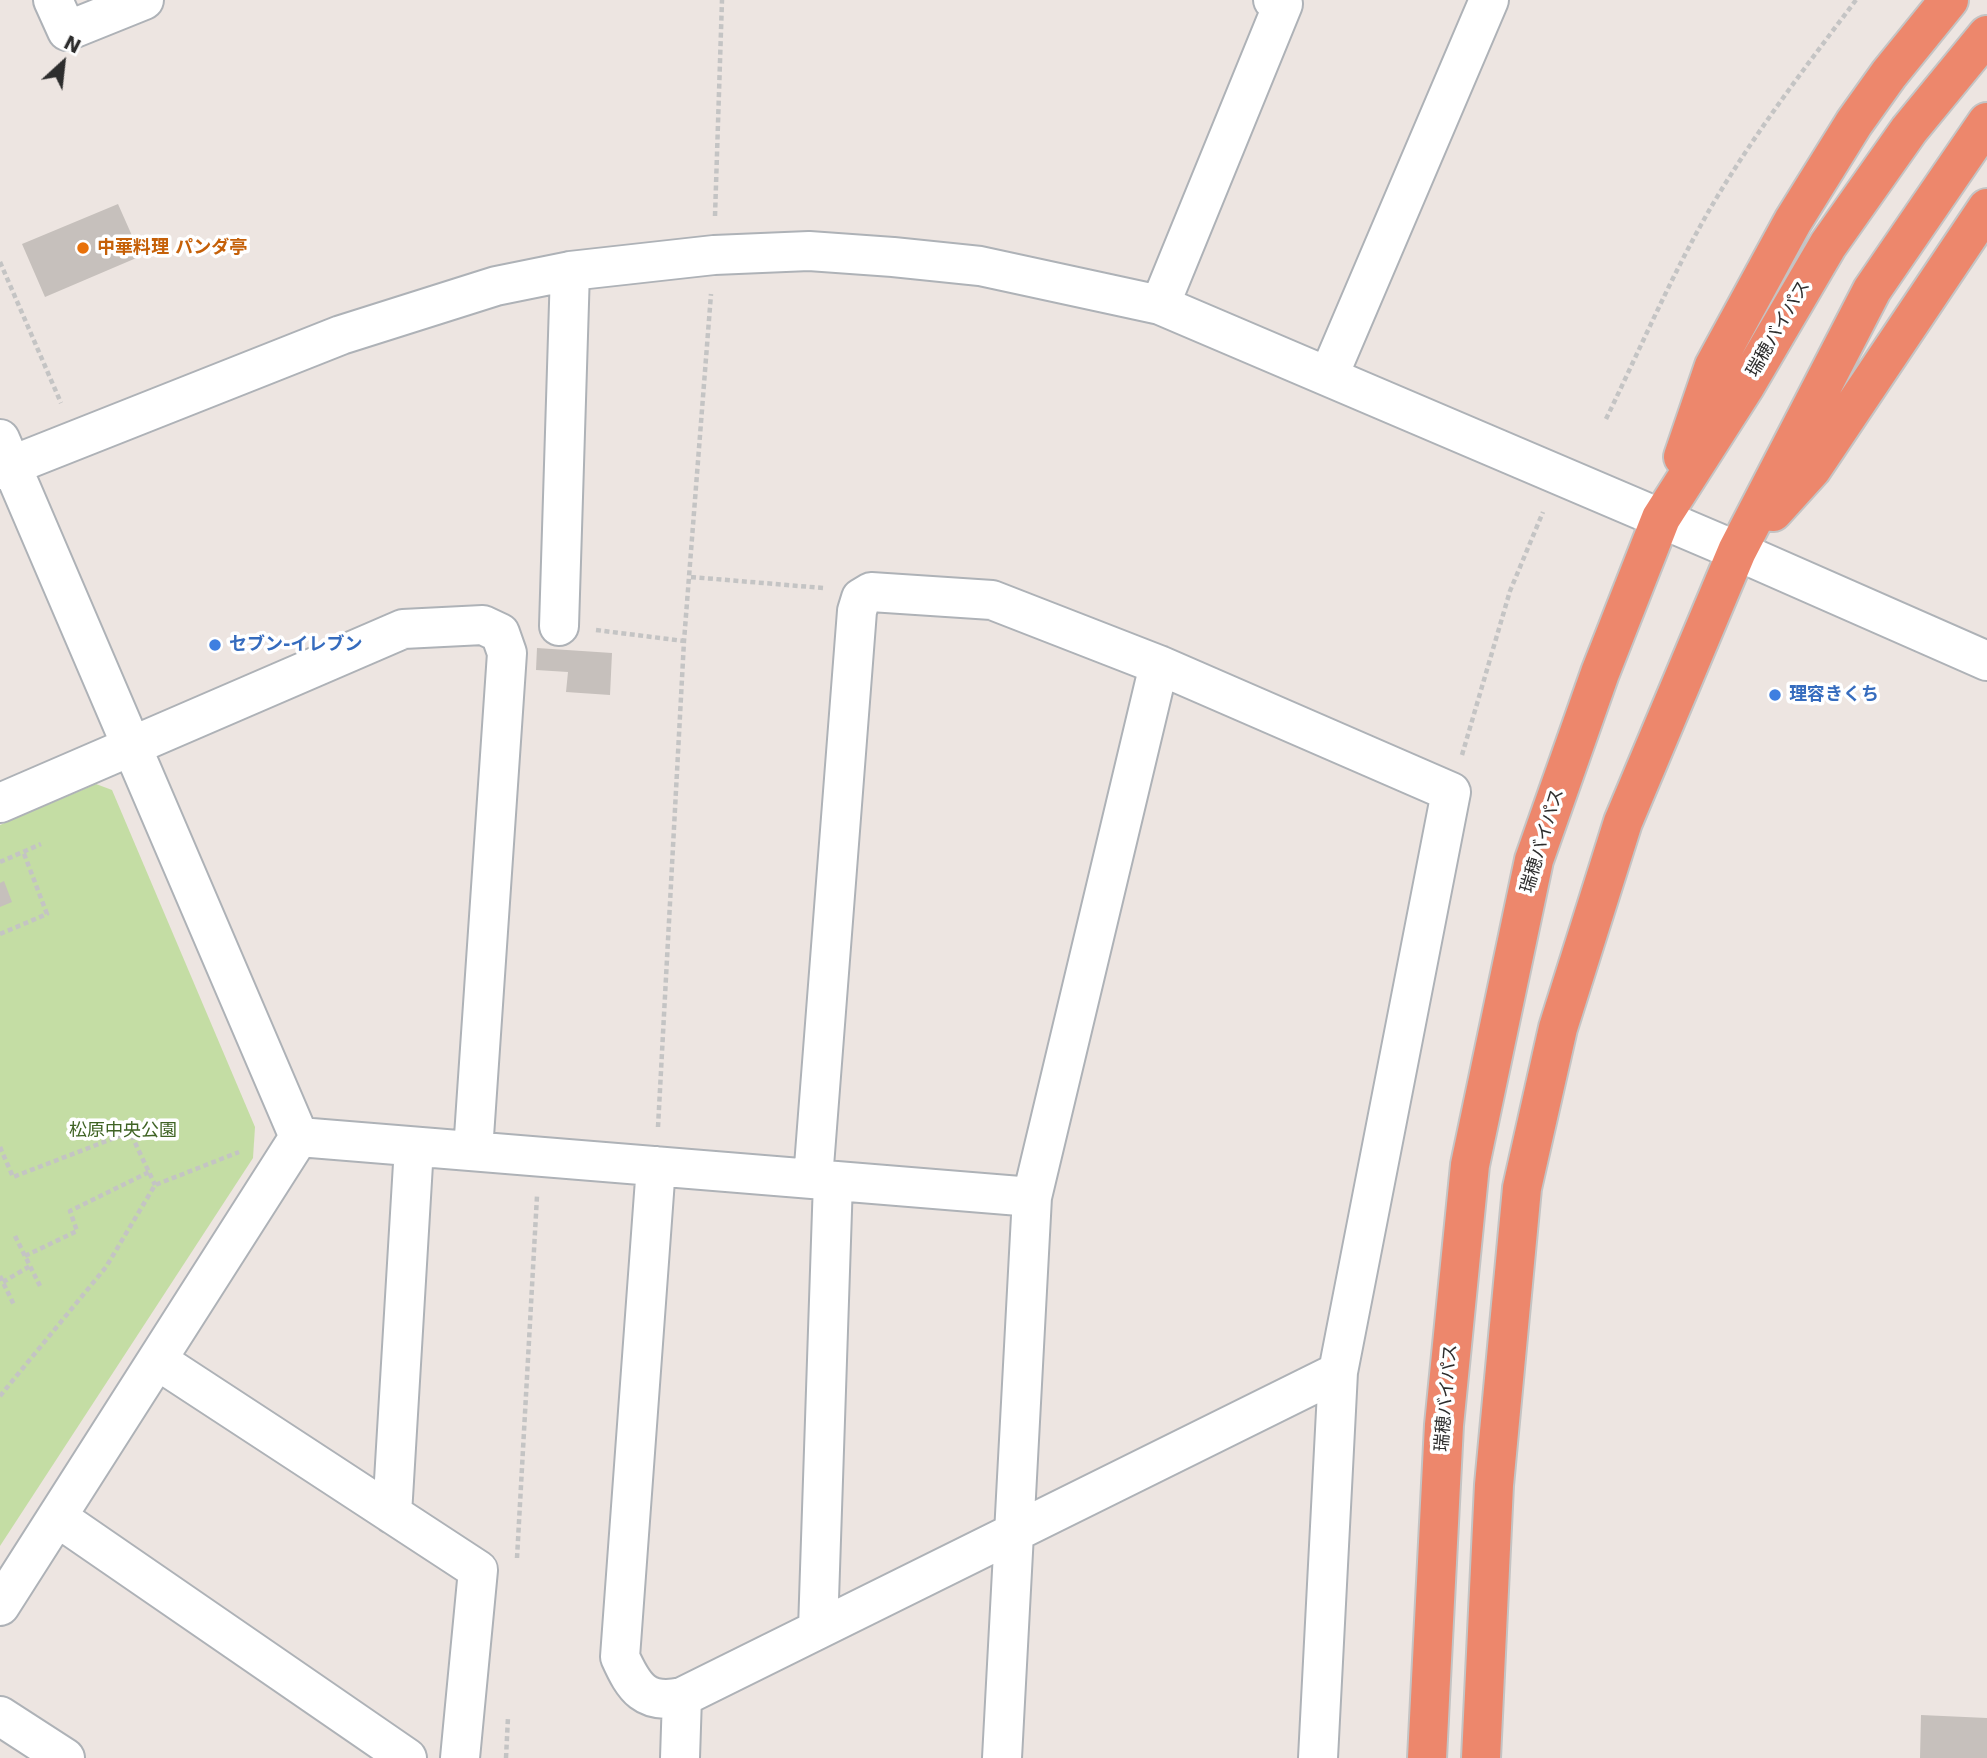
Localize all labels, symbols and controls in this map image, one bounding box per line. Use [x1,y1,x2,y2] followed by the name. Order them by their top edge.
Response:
[28,28,98,98] north arrow
[60,31,85,58] text: N
[97,237,247,259] place label: 中華料理 パンダ亭
[75,240,91,256] marker: 中華料理 パンダ亭
[1743,277,1815,381] street label: 瑞穂バイパス
[229,634,362,656] place label: セブン-イレブン
[207,637,223,653] marker: セブン-イレブン
[1789,684,1879,706] place label: 理容きくち
[1767,687,1783,703] marker: 理容きくち
[1517,786,1569,896] street label: 瑞穂バイパス
[69,1120,177,1142] park label: 松原中央公園
[1432,1343,1462,1453] street label: 瑞穂バイパス

